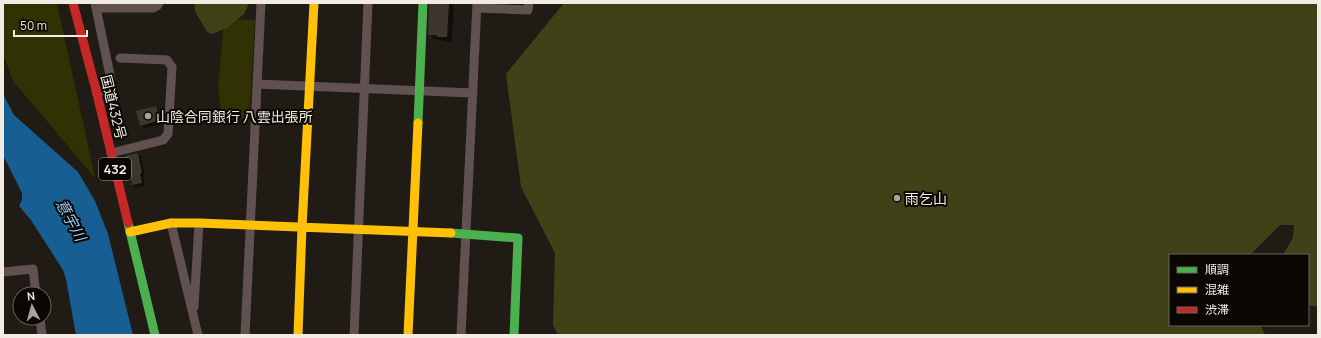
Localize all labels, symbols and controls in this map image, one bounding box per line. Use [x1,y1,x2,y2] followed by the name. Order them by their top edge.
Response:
[14,12,87,38] scale bar
[20,17,47,34] text: 50 m
[97,73,131,141] street label: 国道432号
[156,107,313,126] place label: 山陰合同銀行 八雲出張所
[143,111,153,121] marker: 山陰合同銀行 八雲出張所
[99,158,131,180] road number: 432
[905,189,947,208] place label: 雨乞山
[892,193,902,203] marker: 雨乞山
[51,195,92,247] water label: 意宇川
[1169,254,1309,326] legend
[1205,261,1229,278] text: 順調
[1205,281,1229,298] text: 混雑
[12,286,52,326] north arrow
[26,288,36,303] text: N
[1205,301,1229,318] text: 渋滞

